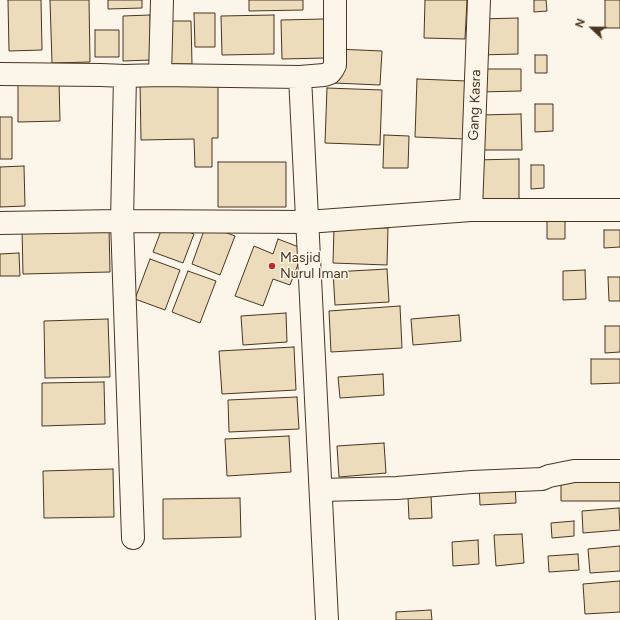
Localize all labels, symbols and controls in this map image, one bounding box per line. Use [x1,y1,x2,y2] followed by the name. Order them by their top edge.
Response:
[572,8,612,48] north arrow
[573,17,588,30] text: N
[465,69,485,141] street label: Gang Kasra
[280,250,348,282] place label: Masjid Nurul Iman
[267,261,277,271] marker: Masjid Nurul Iman

